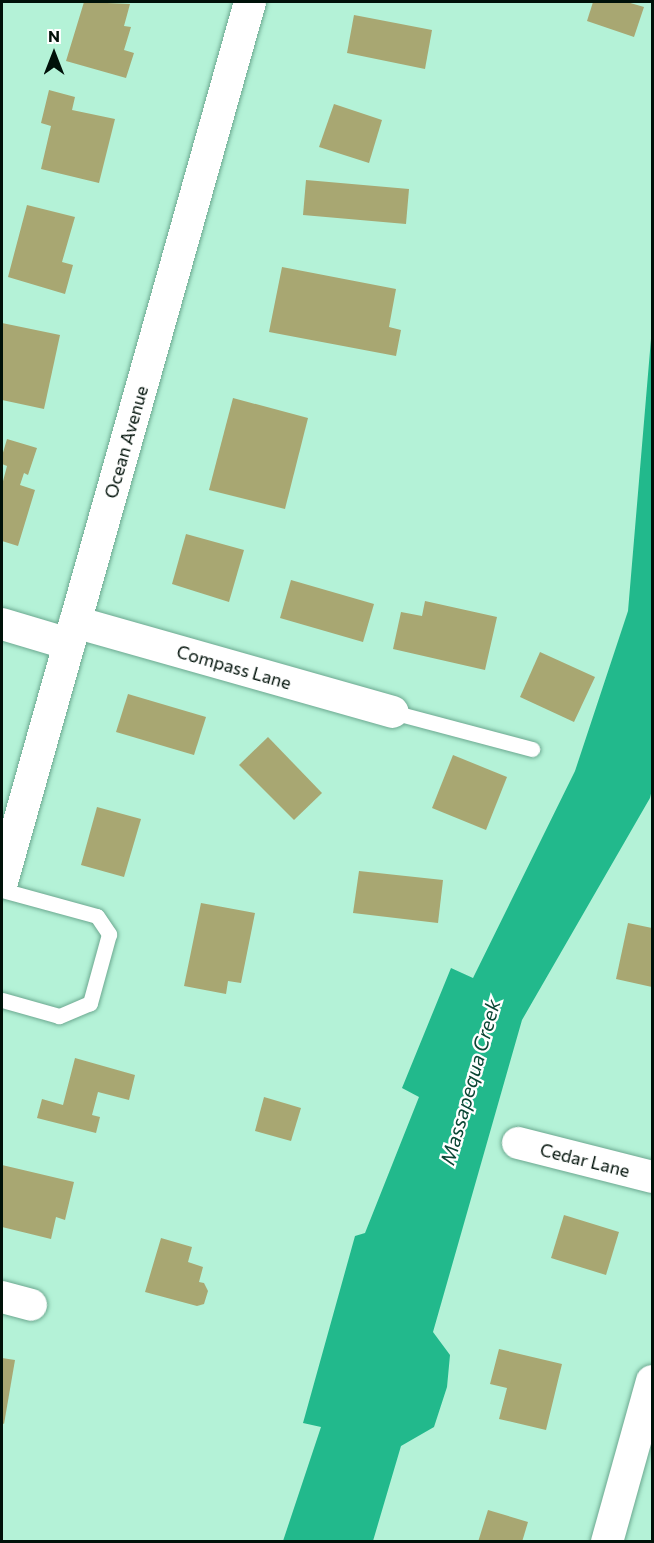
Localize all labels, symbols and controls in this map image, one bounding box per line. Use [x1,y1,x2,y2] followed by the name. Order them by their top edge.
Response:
[24,24,84,84] north arrow
[48,26,60,45] text: N
[100,383,152,501] street label: Ocean Avenue
[174,640,294,694] street label: Compass Lane
[435,997,505,1167] water label: Massapequa Creek
[538,1138,632,1182] street label: Cedar Lane

